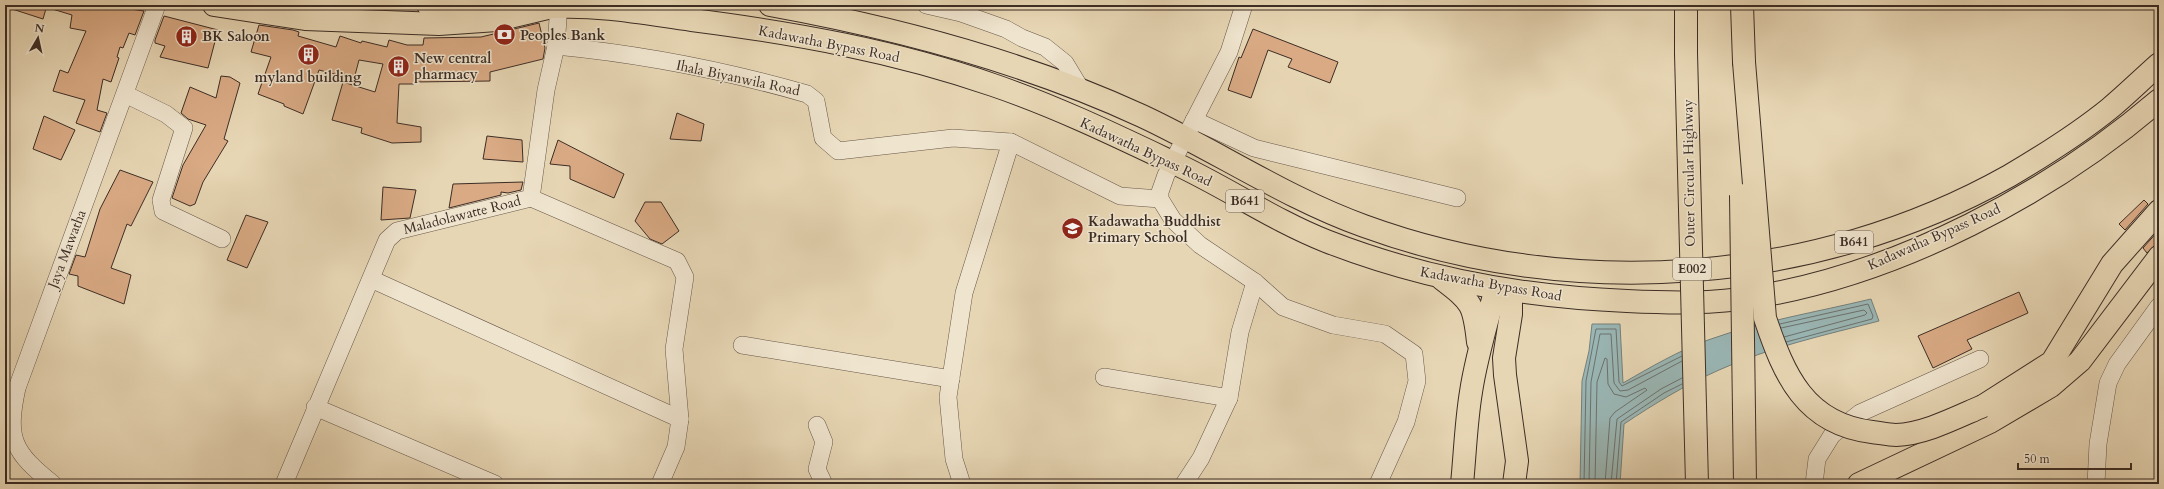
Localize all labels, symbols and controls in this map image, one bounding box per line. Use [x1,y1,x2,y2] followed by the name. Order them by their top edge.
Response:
[18,18,58,58] north arrow
[34,20,46,37] text: N
[757,21,902,67] street label: Kadawatha Bypass Road
[492,22,518,48] bank icon: Peoples Bank
[174,23,200,49] building icon: BK Saloon
[520,26,606,45] place label: Peoples Bank
[202,27,270,46] place label: BK Saloon
[295,42,321,68] building icon: myland building
[414,49,491,84] place label: New central pharmacy
[385,53,411,79] building icon: New central pharmacy
[674,56,802,101] street label: Ihala Biyanwila Road
[255,68,362,87] place label: myland building
[1678,98,1700,247] street label: Outer Circular Highway
[1077,113,1216,191] street label: Kadawatha Bypass Road
[1226,190,1264,212] road number: B641
[401,191,523,239] street label: Maladolawatte Road
[1865,199,2004,275] street label: Kadawatha Bypass Road
[43,207,91,293] street label: Jaya Mawatha
[1088,212,1221,247] place label: Kadawatha Buddhist Primary School
[1059,216,1085,242] school or university icon: Kadawatha Buddhist Primary School
[1835,231,1873,253] road number: B641
[1673,258,1711,280] road number: E002
[1419,262,1564,306] street label: Kadawatha Bypass Road
[2018,445,2131,471] scale bar
[2024,451,2051,467] text: 50 m

